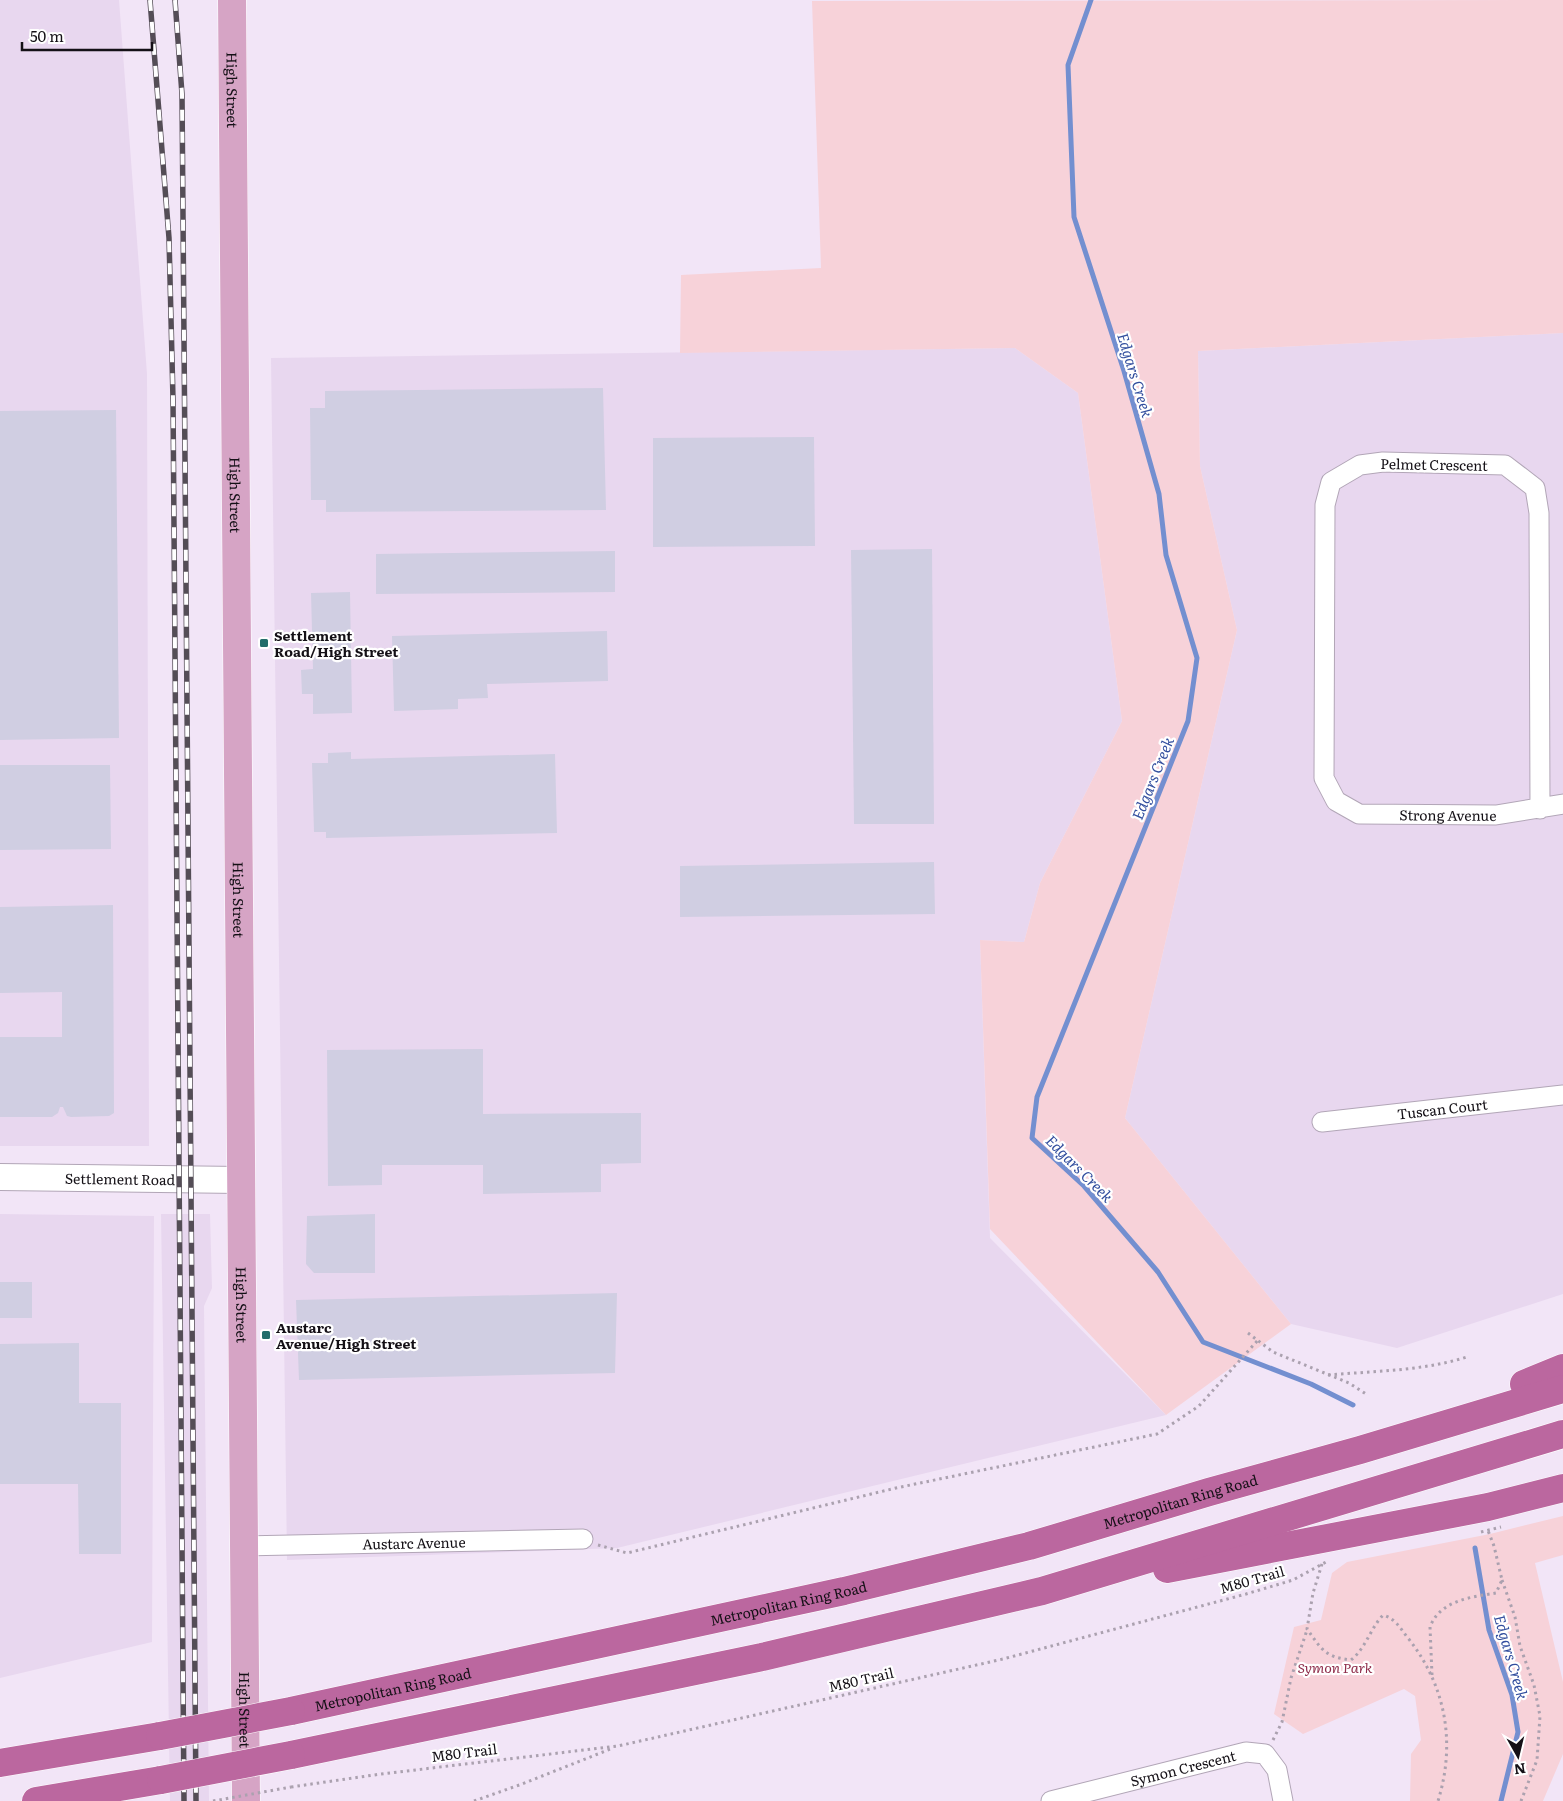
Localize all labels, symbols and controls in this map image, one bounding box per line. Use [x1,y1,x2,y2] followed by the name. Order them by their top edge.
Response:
[22,20,152,52] scale bar
[30,24,64,47] text: 50 m
[222,52,243,129] street label: High Street
[1112,330,1160,421] water label: Edgars Creek
[1380,453,1488,475] street label: Pelmet Crescent
[226,457,246,534] street label: High Street
[274,625,399,661] place label: Settlement Road/High Street
[258,637,270,649] marker: Settlement Road/High Street
[1125,732,1179,823] water label: Edgars Creek
[1399,804,1497,825] street label: Strong Avenue
[229,862,249,939] street label: High Street
[1396,1093,1489,1124] street label: Tuscan Court
[1041,1129,1120,1208] water label: Edgars Creek
[65,1168,176,1189] street label: Settlement Road
[232,1267,252,1344] street label: High Street
[276,1317,417,1353] place label: Austarc Avenue/High Street
[260,1329,272,1341] marker: Austarc Avenue/High Street
[1101,1469,1260,1533] street label: Metropolitan Ring Road
[362,1531,466,1554] street label: Austarc Avenue
[1217,1560,1287,1598] street label: M80 Trail
[708,1576,869,1630] street label: Metropolitan Ring Road
[1489,1612,1535,1703] water label: Edgars Creek
[1298,1657,1373,1677] park label: Symon Park
[312,1662,473,1716] street label: Metropolitan Ring Road
[827,1662,896,1696] street label: M80 Trail
[235,1672,256,1749] street label: High Street
[1493,1731,1543,1781] north arrow
[430,1738,498,1766] street label: M80 Trail
[1128,1745,1238,1791] street label: Symon Crescent
[1512,1759,1527,1781] text: N

